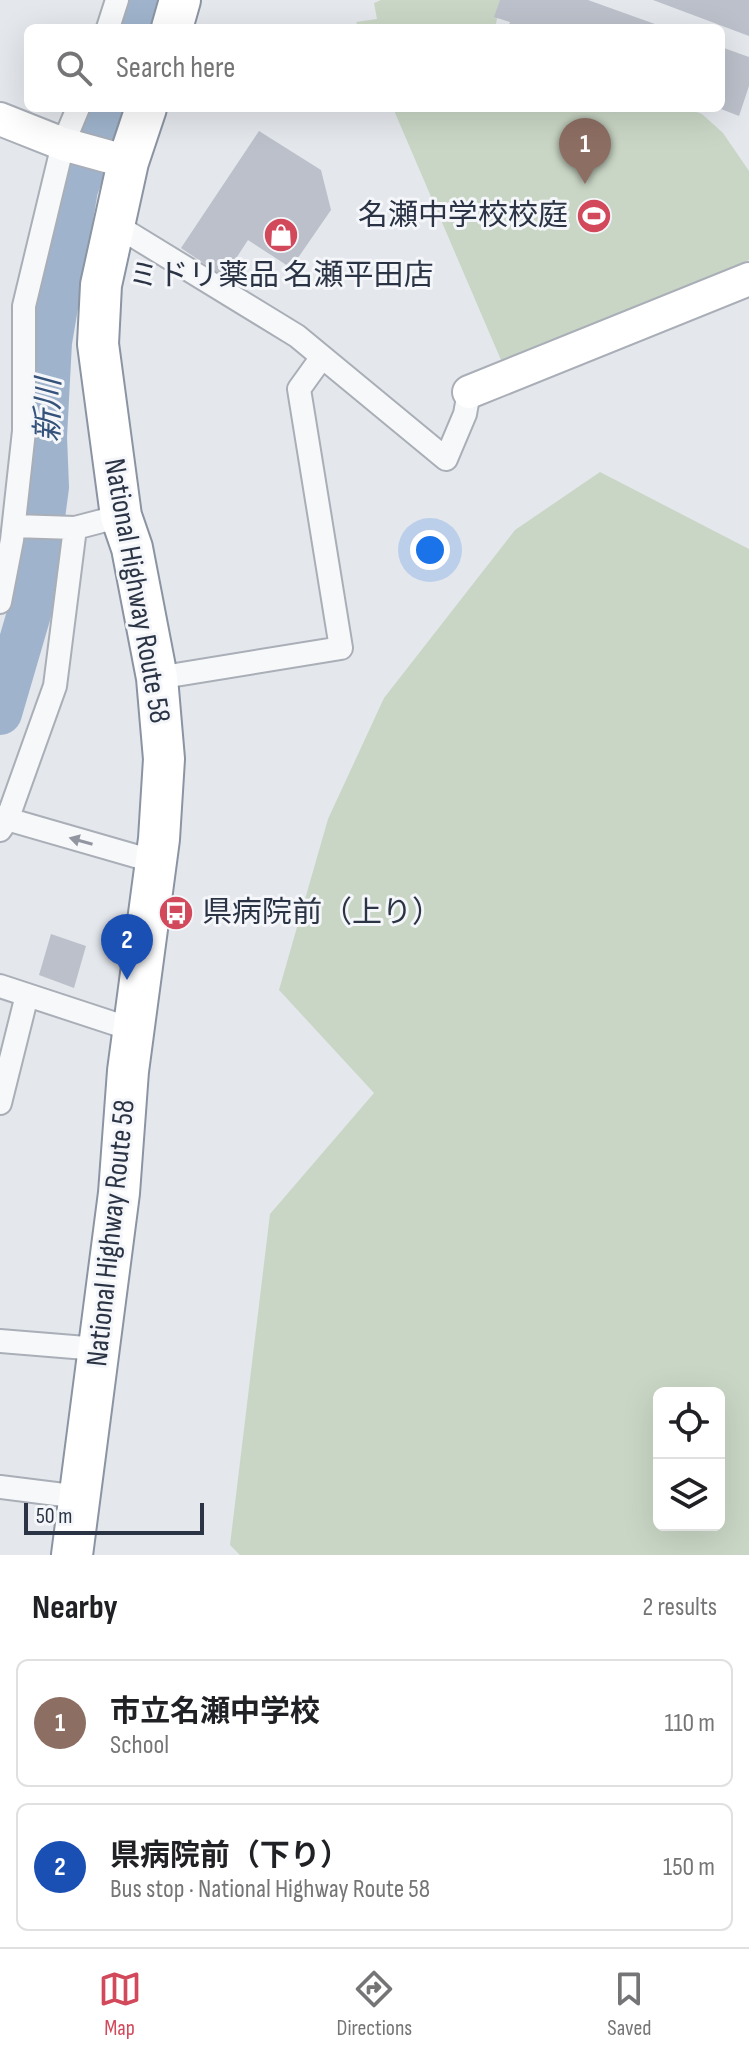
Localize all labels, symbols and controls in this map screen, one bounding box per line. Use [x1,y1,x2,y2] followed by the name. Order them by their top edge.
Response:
[24,24,725,112] search box
[52,46,96,90] icon: search
[116,50,235,86] text: Search here
[559,118,611,184] pin: 1
[575,197,613,235] sports icon: 名瀬中学校校庭
[358,198,568,234] place label: 名瀬中学校校庭
[262,216,300,254] shop icon: ミドリ薬品 名瀬平田店
[129,258,433,294] place label: ミドリ薬品 名瀬平田店
[29,375,69,442] water label: 新川
[96,456,178,726] street label: National Highway Route 58
[410,530,450,570] your location
[69,834,93,847] one-way arrow
[157,894,195,932] bus stop icon: 県病院前（上り）
[202,895,442,931] place label: 県病院前（上り）
[101,914,153,980] pin: 2
[79,1098,143,1368] street label: National Highway Route 58
[653,1387,725,1531] map controls
[653,1387,725,1459] button: locate
[653,1459,725,1531] button: layers
[24,1499,204,1535] scale bar
[36,1503,72,1530] text: 50 m
[32,1587,118,1628] text: Nearby
[643,1592,717,1623] text: 2 results
[110,1694,320,1730] text: 市立名瀬中学校
[55,1708,65,1739] text: 1
[664,1708,715,1739] text: 110 m
[110,1730,169,1761] text: School
[110,1838,350,1874] text: 県病院前（下り）
[54,1852,66,1883] text: 2
[663,1852,715,1883] text: 150 m
[110,1874,430,1905] text: Bus stop · National Highway Route 58
[98,1967,142,2042] tab: Map
[337,1967,412,2042] tab: Directions
[607,1967,651,2042] tab: Saved

